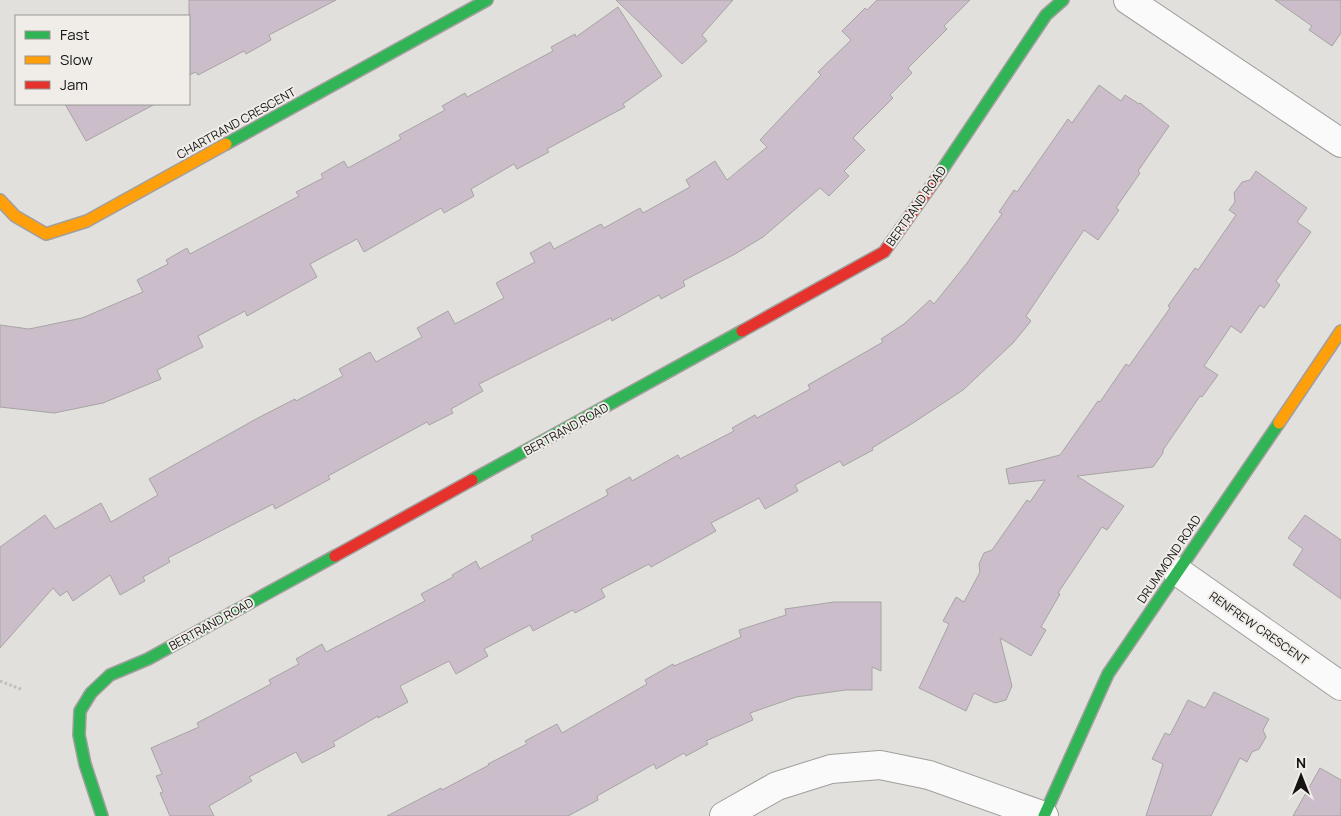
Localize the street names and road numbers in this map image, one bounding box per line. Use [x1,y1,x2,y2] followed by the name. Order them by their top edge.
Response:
[173,83,299,163] street label: CHARTRAND CRESCENT
[882,162,950,250] street label: BERTRAND ROAD
[521,399,611,459] street label: BERTRAND ROAD
[1133,511,1205,607] street label: DRUMMOND ROAD
[1206,587,1313,669] street label: RENFREW CRESCENT
[166,594,256,654] street label: BERTRAND ROAD

